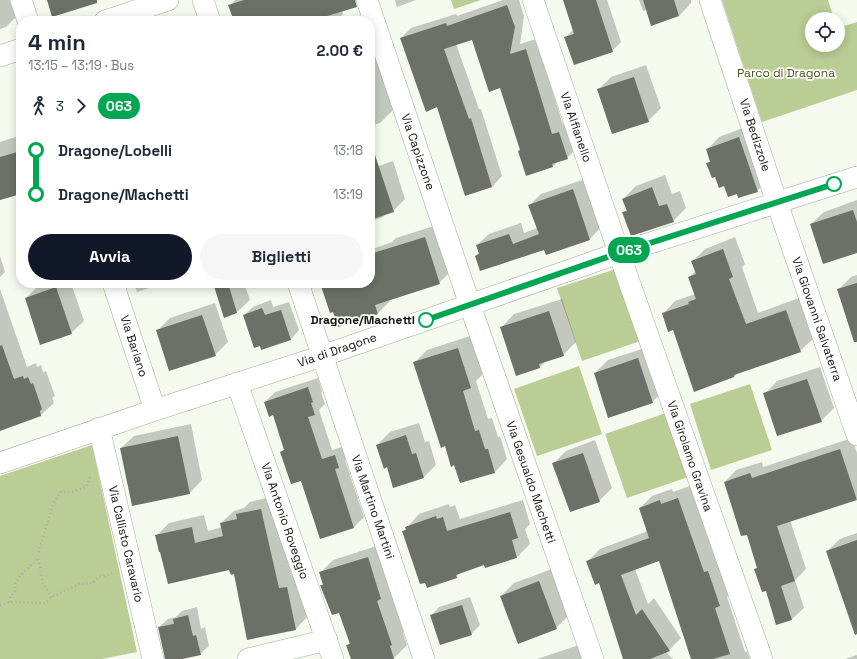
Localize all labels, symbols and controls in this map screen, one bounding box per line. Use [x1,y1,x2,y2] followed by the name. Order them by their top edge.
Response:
[805,12,845,52] map controls
[805,12,845,52] button: locate
[28,28,86,56] text: 4 min
[316,41,363,60] text: 2.00 €
[28,57,134,74] text: 13:15 – 13:19 · Bus
[737,65,835,81] park label: Parco di Dragona
[557,90,595,164] street label: Via Alfianello
[28,95,50,117] icon: walk
[70,95,92,117] icon: forward
[736,96,774,174] street label: Via Bedizzole
[106,97,132,115] text: 063
[56,98,64,115] text: 3
[397,112,439,192] street label: Via Capizzone
[58,141,172,160] text: Dragone/Lobelli
[333,142,363,159] text: 13:18
[826,176,842,192] unlabelled marker
[58,185,189,204] text: Dragone/Machetti
[333,186,363,203] text: 13:19
[28,234,192,280] button: Avvia
[200,234,363,280] button: Biglietti
[606,237,652,263] line badge: 063
[616,241,642,259] text: 063
[788,255,846,383] street label: Via Giovanni Salvaterra
[310,312,415,328] place label: Dragone/Machetti
[418,312,434,328] marker: Dragone/Machetti
[116,313,152,379] street label: Via Bariano
[295,329,379,371] street label: Via di Dragone
[664,399,716,514] street label: Via Girolamo Gravina
[503,419,559,545] street label: Via Gesualdo Machetti
[348,453,398,561] street label: Via Martino Martini
[258,461,312,581] street label: Via Antonio Roveggio
[105,484,147,604] street label: Via Callisto Caravario

